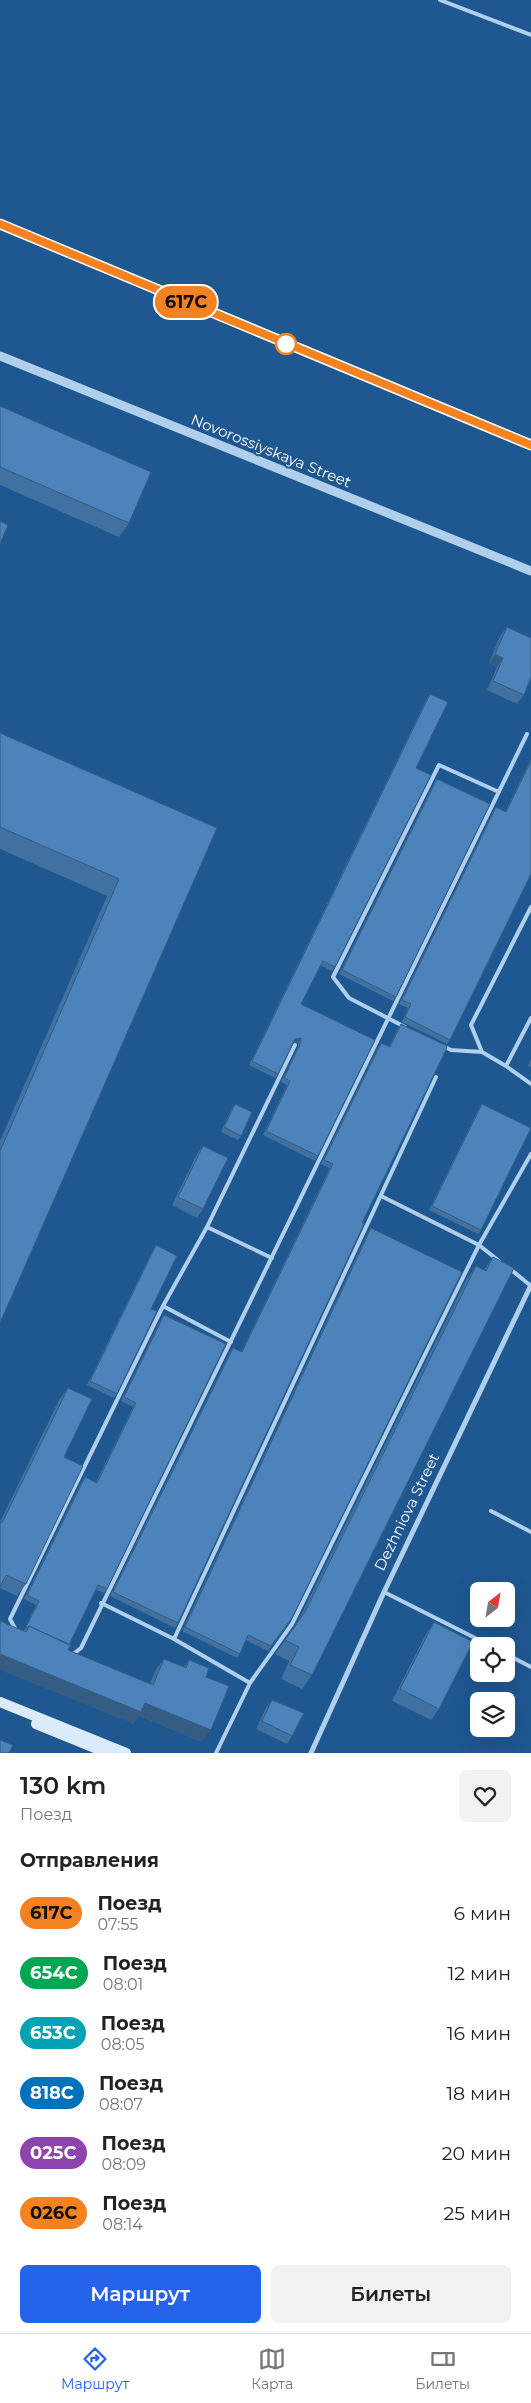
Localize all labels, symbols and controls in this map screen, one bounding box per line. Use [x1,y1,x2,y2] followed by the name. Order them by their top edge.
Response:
[151,286,221,318] line badge: 617C
[165,291,207,313] text: 617C
[275,333,297,355] unlabelled marker
[188,410,354,491] street label: Novorossiyskaya Street
[370,1450,443,1574] street label: Dezhniova Street
[470,1582,515,1628] north arrow
[470,1582,515,1737] map controls
[470,1637,515,1682] button: locate
[470,1692,515,1737] button: layers
[459,1770,511,1822] button: heart
[20,1771,106,1800] text: 130 km
[20,1805,72,1824] text: Поезд
[20,1849,159,1872] text: Отправления
[97,1892,162,1915] text: Поезд
[30,1902,72,1924] text: 617C
[454,1902,511,1925] text: 6 мин
[97,1915,138,1934] text: 07:55
[103,1952,167,1975] text: Поезд
[30,1962,78,1984] text: 654С
[447,1962,511,1985] text: 12 мин
[103,1975,143,1994] text: 08:01
[101,2012,165,2035] text: Поезд
[30,2022,76,2044] text: 653С
[447,2022,511,2045] text: 16 мин
[101,2035,145,2054] text: 08:05
[99,2072,163,2095] text: Поезд
[30,2082,74,2104] text: 818С
[446,2082,511,2105] text: 18 мин
[99,2095,143,2114] text: 08:07
[102,2132,166,2155] text: Поезд
[30,2142,77,2164] text: 025С
[442,2142,511,2165] text: 20 мин
[102,2155,146,2174] text: 08:09
[102,2192,166,2215] text: Поезд
[30,2202,77,2224] text: 026С
[444,2202,511,2225] text: 25 мин
[102,2215,143,2234] text: 08:14
[20,2265,261,2323] button: Маршрут
[271,2265,511,2323] button: Билеты
[61,2345,129,2393] tab: Маршрут
[251,2345,293,2393] tab: Карта
[415,2345,470,2393] tab: Билеты

